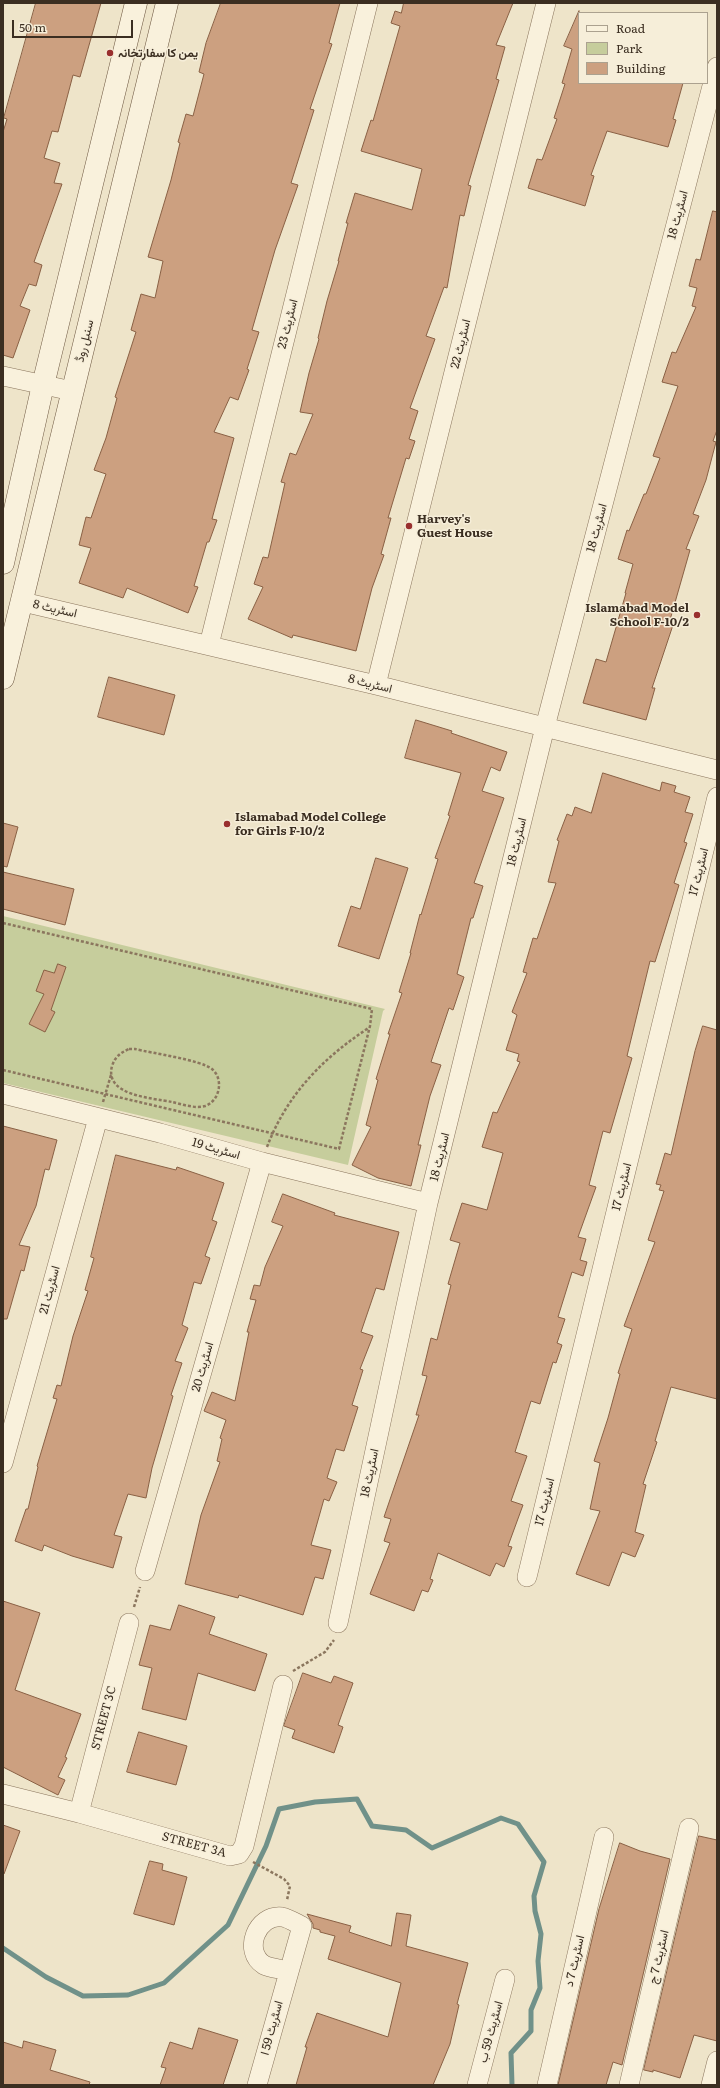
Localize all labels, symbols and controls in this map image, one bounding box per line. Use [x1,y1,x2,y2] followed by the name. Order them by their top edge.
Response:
[14,12,135,38] scale bar
[578,12,708,84] legend
[19,18,46,36] text: 50 m
[616,19,645,37] text: Road
[616,39,642,57] text: Park
[118,46,198,60] place label: یمن کا سفارتخانہ
[105,48,115,58] marker: یمن کا سفارتخانہ
[616,59,665,77] text: Building
[665,189,691,241] street label: اسٹریٹ 18
[275,298,301,350] street label: اسٹریٹ 23
[73,318,97,364] street label: سنبل روڈ
[448,318,474,370] street label: اسٹریٹ 22
[584,502,610,554] street label: اسٹریٹ 18
[417,512,493,540] place label: Harvey's Guest House
[404,521,414,531] marker: Harvey's Guest House
[32,597,78,621] street label: اسٹریٹ 8
[585,601,689,629] place label: Islamabad Model School F-10/2
[692,610,702,620] marker: Islamabad Model School F-10/2
[347,672,393,696] street label: اسٹریٹ 8
[235,810,386,838] place label: Islamabad Model College for Girls F-10/2
[504,816,530,868] street label: اسٹریٹ 18
[222,819,232,829] marker: Islamabad Model College for Girls F-10/2
[686,847,712,897] street label: اسٹریٹ 17
[427,1131,453,1183] street label: اسٹریٹ 18
[190,1135,242,1163] street label: اسٹریٹ 19
[609,1162,635,1212] street label: اسٹریٹ 17
[37,1264,63,1316] street label: اسٹریٹ 21
[189,1340,217,1394] street label: اسٹریٹ 20
[358,1447,382,1499] street label: اسٹریٹ 18
[532,1477,558,1527] street label: اسٹریٹ 17
[89,1684,119,1752] street label: STREET 3C
[160,1830,228,1860] street label: STREET 3A
[646,1929,672,1985] street label: اسٹریٹ 7 ج
[562,1934,588,1988] street label: اسٹریٹ 7 د
[258,1999,286,2057] street label: اسٹریٹ 59 ا
[476,1999,506,2065] street label: اسٹریٹ 59 ب

